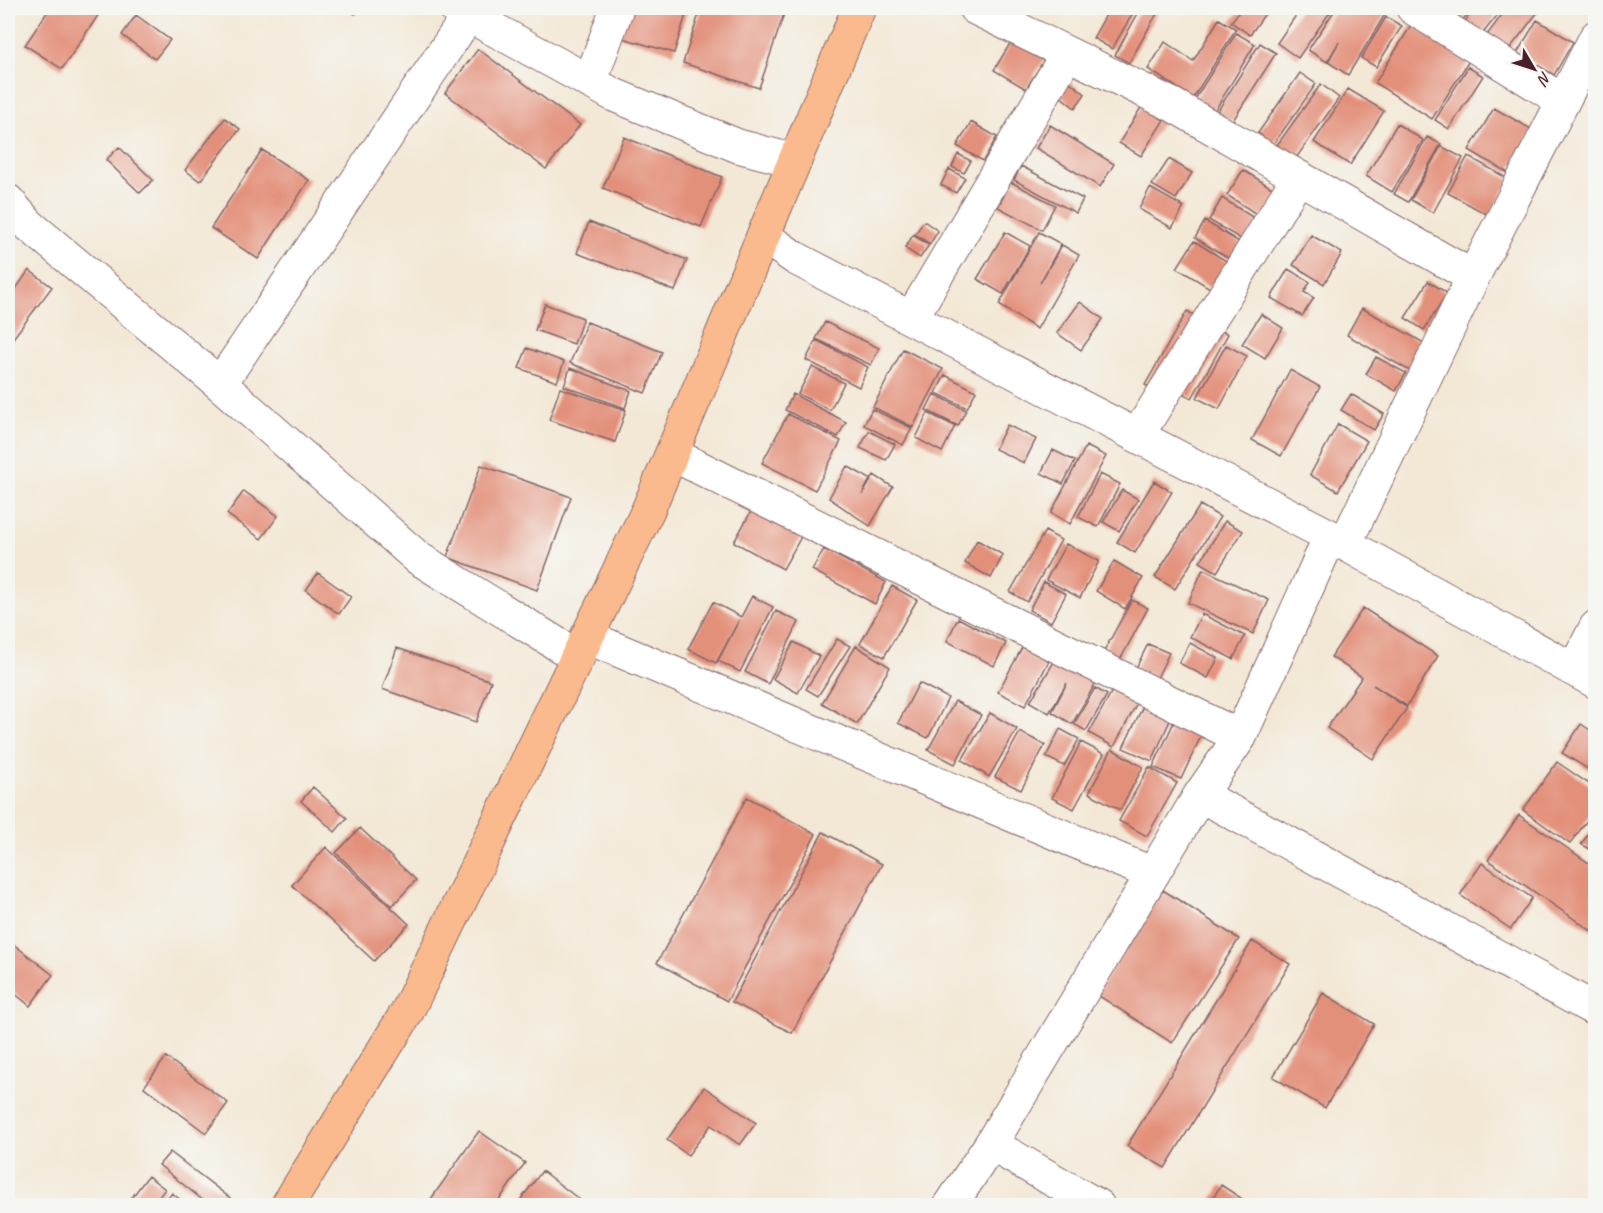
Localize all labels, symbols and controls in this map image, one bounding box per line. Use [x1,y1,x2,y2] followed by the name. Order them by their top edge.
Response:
[1504,39,1564,99] north arrow
[1532,68,1556,90] text: N

